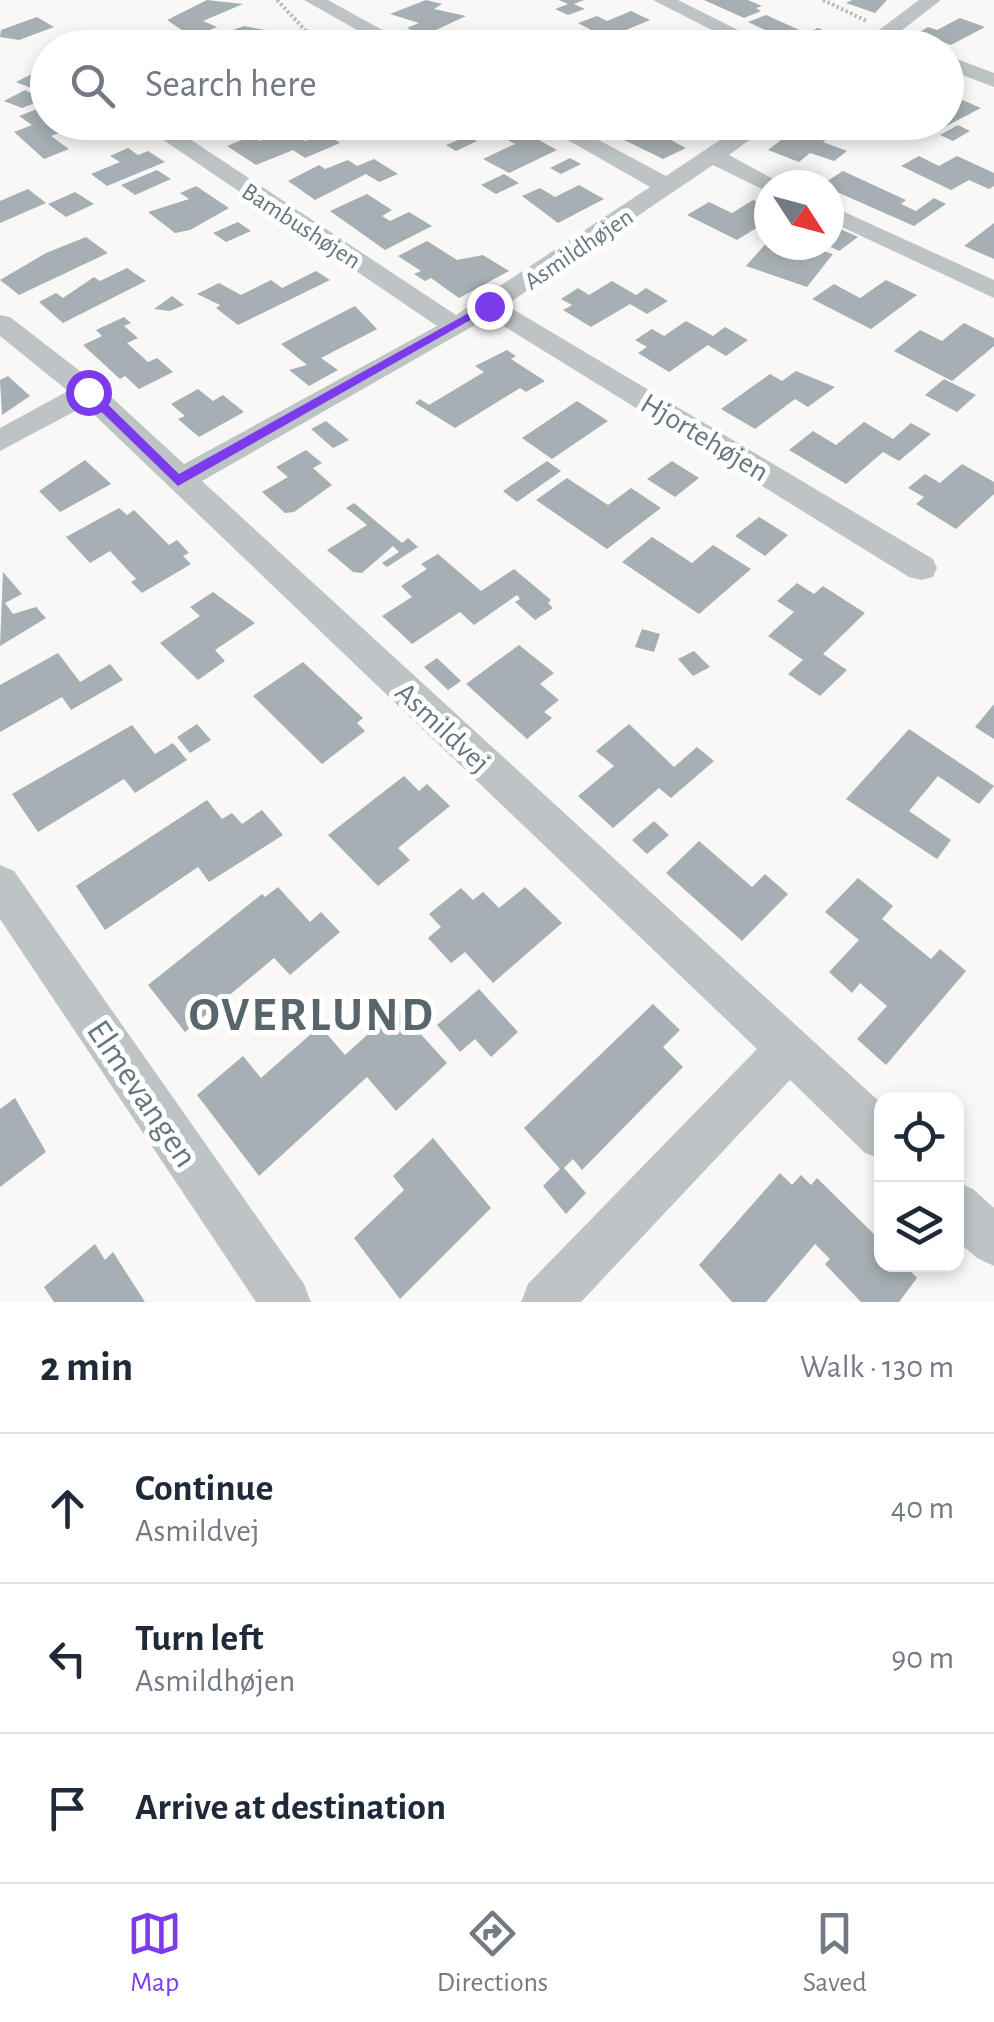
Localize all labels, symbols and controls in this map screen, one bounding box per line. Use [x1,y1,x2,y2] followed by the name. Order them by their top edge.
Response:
[30,30,964,140] search box
[65,58,120,113] icon: search
[145,66,317,104] text: Search here
[754,170,844,260] north arrow
[237,179,365,274] street label: Bambushøjen
[520,204,638,295] street label: Asmildhøjen
[467,284,513,330] route end
[66,370,112,416] route start
[635,388,774,488] street label: Hjortehøjen
[389,677,495,778] street label: Asmildvej
[189,992,435,1040] district label: OVERLUND
[80,1014,204,1174] street label: Elmevangen
[874,1092,964,1272] map controls
[874,1092,964,1182] button: locate
[874,1182,964,1272] button: layers
[40,1346,133,1388] text: 2 min
[800,1351,954,1383] text: Walk · 130 m
[135,1470,273,1508] text: Continue
[40,1481,95,1536] icon: ahead
[891,1492,954,1524] text: 40 m
[135,1515,259,1547] text: Asmildvej
[135,1620,263,1658] text: Turn left
[40,1631,95,1686] icon: left
[891,1642,954,1674] text: 90 m
[135,1665,295,1697] text: Asmildhøjen
[40,1781,95,1836] icon: arrive
[135,1789,446,1827] text: Arrive at destination
[127,1906,182,2000] tab: Map
[437,1906,548,2000] tab: Directions
[803,1906,867,2000] tab: Saved

